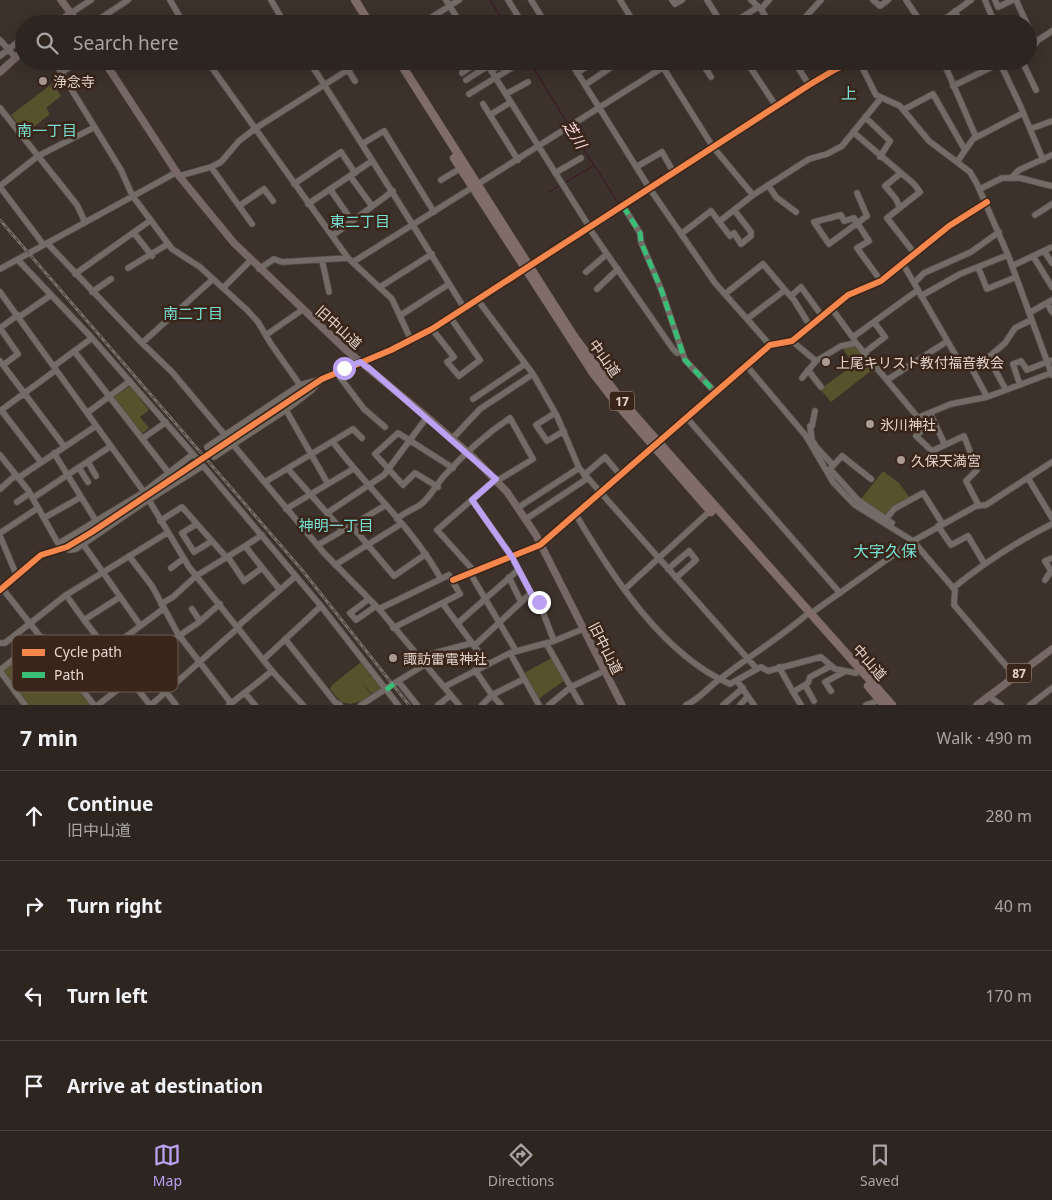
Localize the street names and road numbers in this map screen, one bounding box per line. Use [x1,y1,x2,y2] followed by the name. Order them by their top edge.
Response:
[312,301,366,353] street label: 旧中山道
[585,335,625,381] street label: 中山道
[610,392,634,411] road number: 17
[585,619,627,677] street label: 旧中山道
[849,640,891,684] street label: 中山道
[1006,664,1032,682] road number: 87

